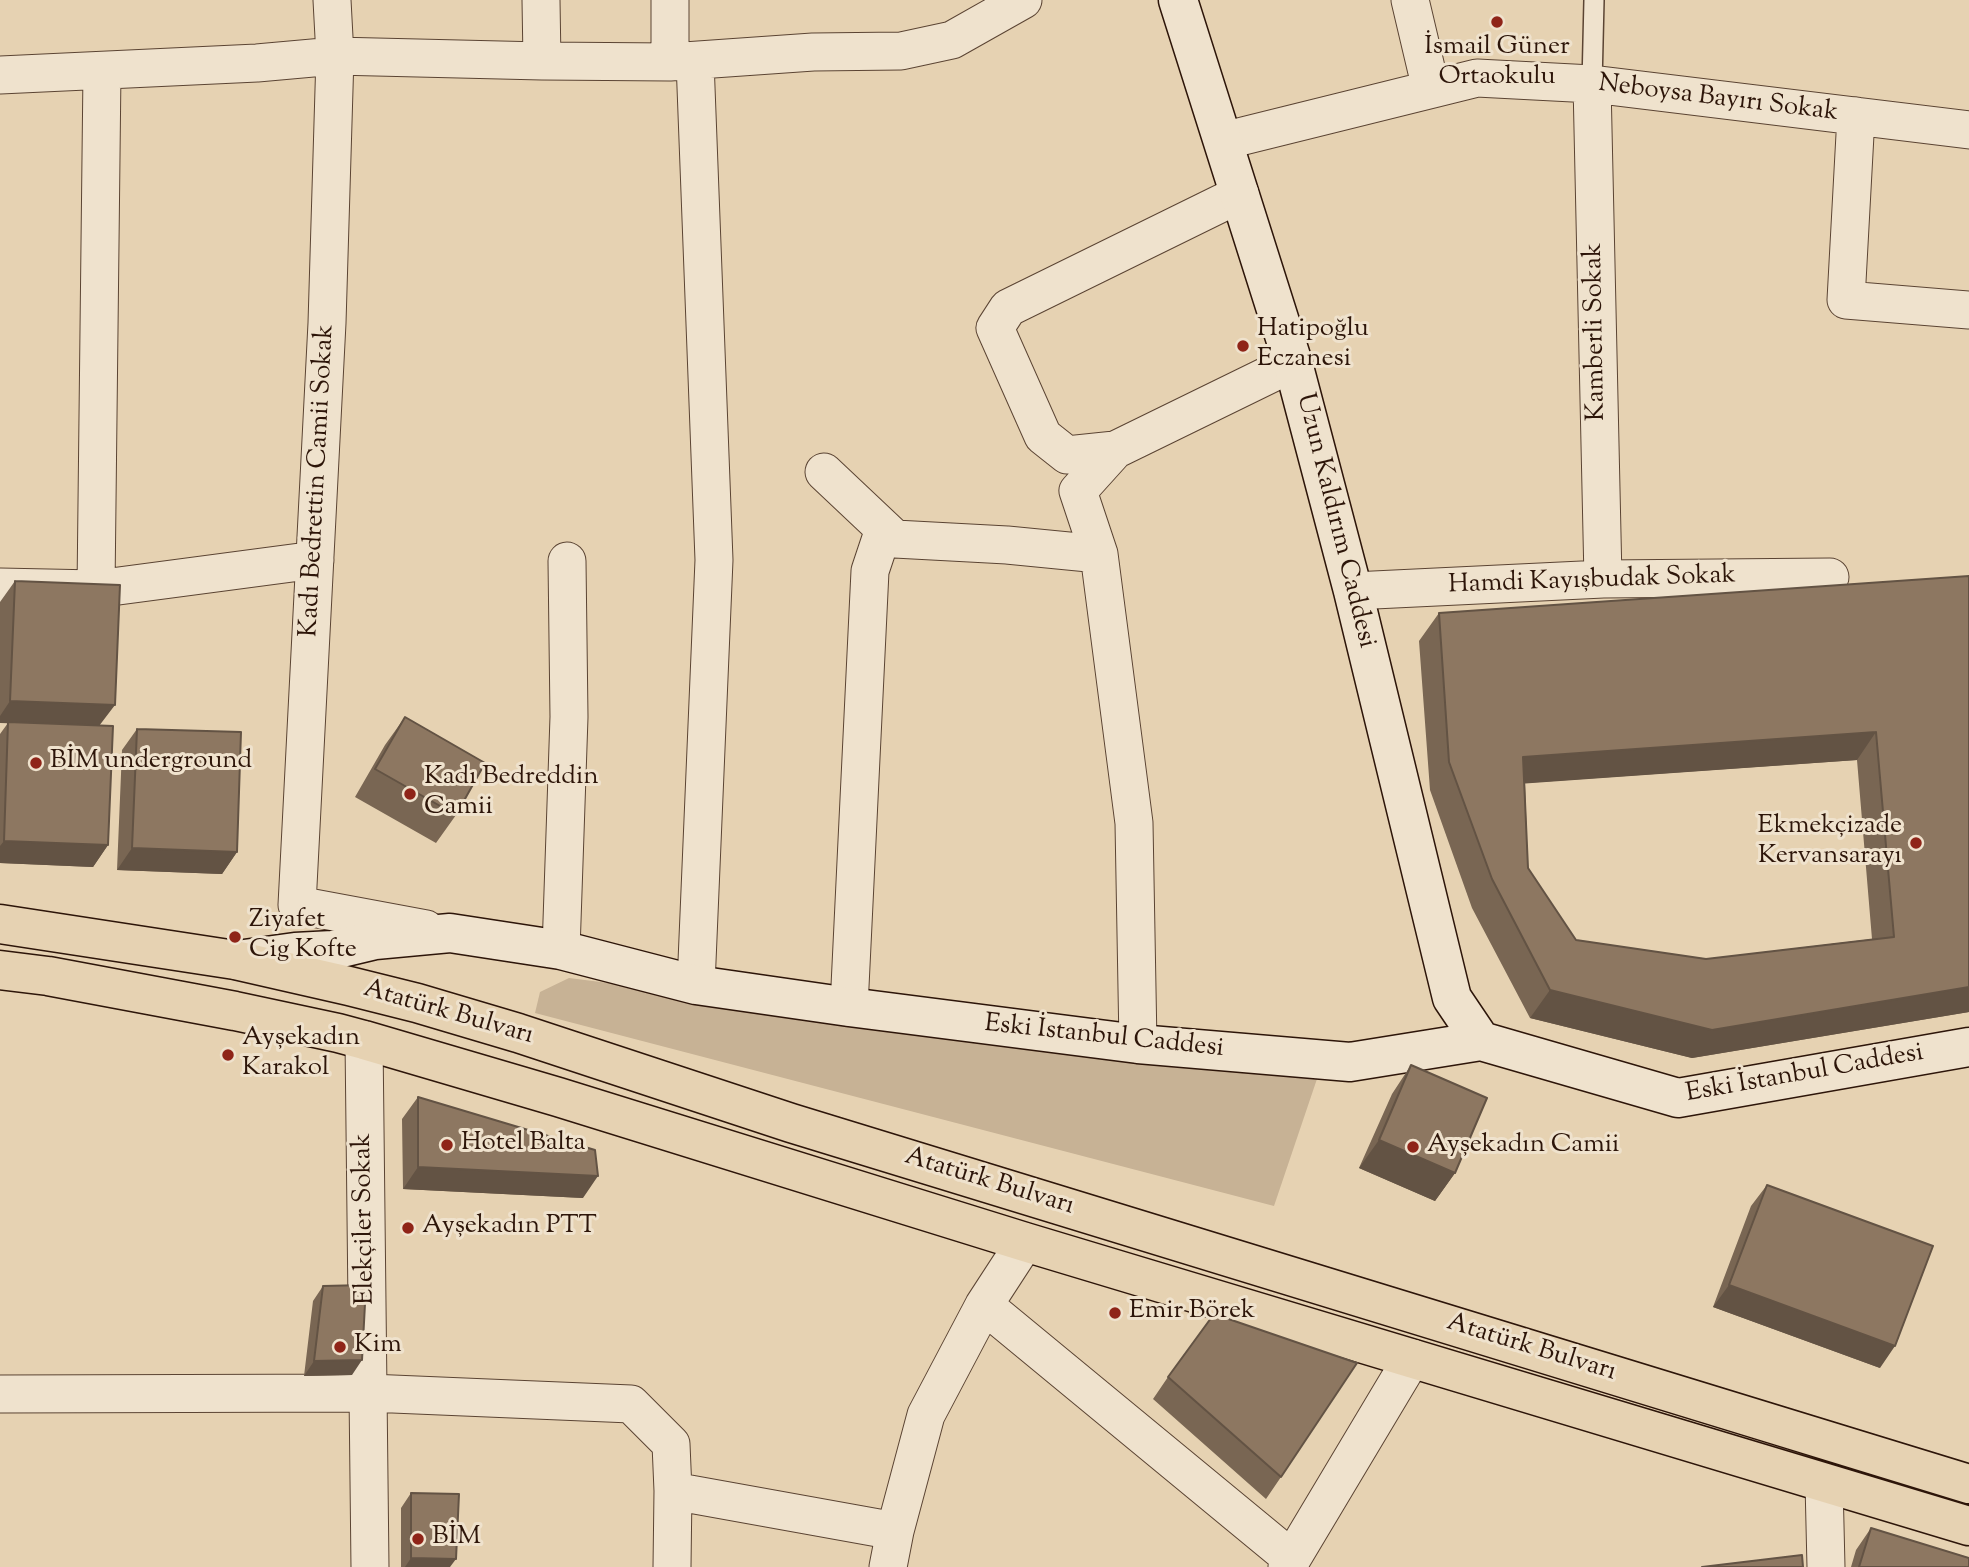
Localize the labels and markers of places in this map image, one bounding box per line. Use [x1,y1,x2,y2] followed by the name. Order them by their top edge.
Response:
[1489,14,1505,30] marker: İsmail Güner Ortaokulu
[1424,33,1570,94] place label: İsmail Güner Ortaokulu
[1257,315,1369,376] place label: Hatipoğlu Eczanesi
[1235,338,1251,354] marker: Hatipoğlu Eczanesi
[50,747,252,779] place label: BİM underground
[28,755,44,771] marker: BİM underground
[424,763,599,824] place label: Kadı Bedreddin Camii
[402,786,418,802] marker: Kadı Bedreddin Camii
[1758,812,1902,874] place label: Ekmekçizade Kervansarayı
[1908,835,1924,851] marker: Ekmekçizade Kervansarayı
[249,906,357,968] place label: Ziyafet Cig Kofte
[227,929,243,945] marker: Ziyafet Cig Kofte
[242,1024,360,1086] place label: Ayşekadın Karakol
[220,1047,236,1063] marker: Ayşekadın Karakol
[461,1129,586,1161] place label: Hotel Balta
[1427,1131,1619,1163] place label: Ayşekadın Camii
[439,1137,455,1153] marker: Hotel Balta
[1405,1139,1421,1155] marker: Ayşekadın Camii
[422,1212,597,1244] place label: Ayşekadın PTT
[400,1220,416,1236] marker: Ayşekadın PTT
[1129,1297,1255,1329] place label: Emir Börek
[1107,1305,1123,1321] marker: Emir Börek
[354,1331,402,1363] place label: Kim
[332,1339,348,1355] marker: Kim
[432,1523,481,1555] place label: BİM
[410,1531,426,1547] marker: BİM

